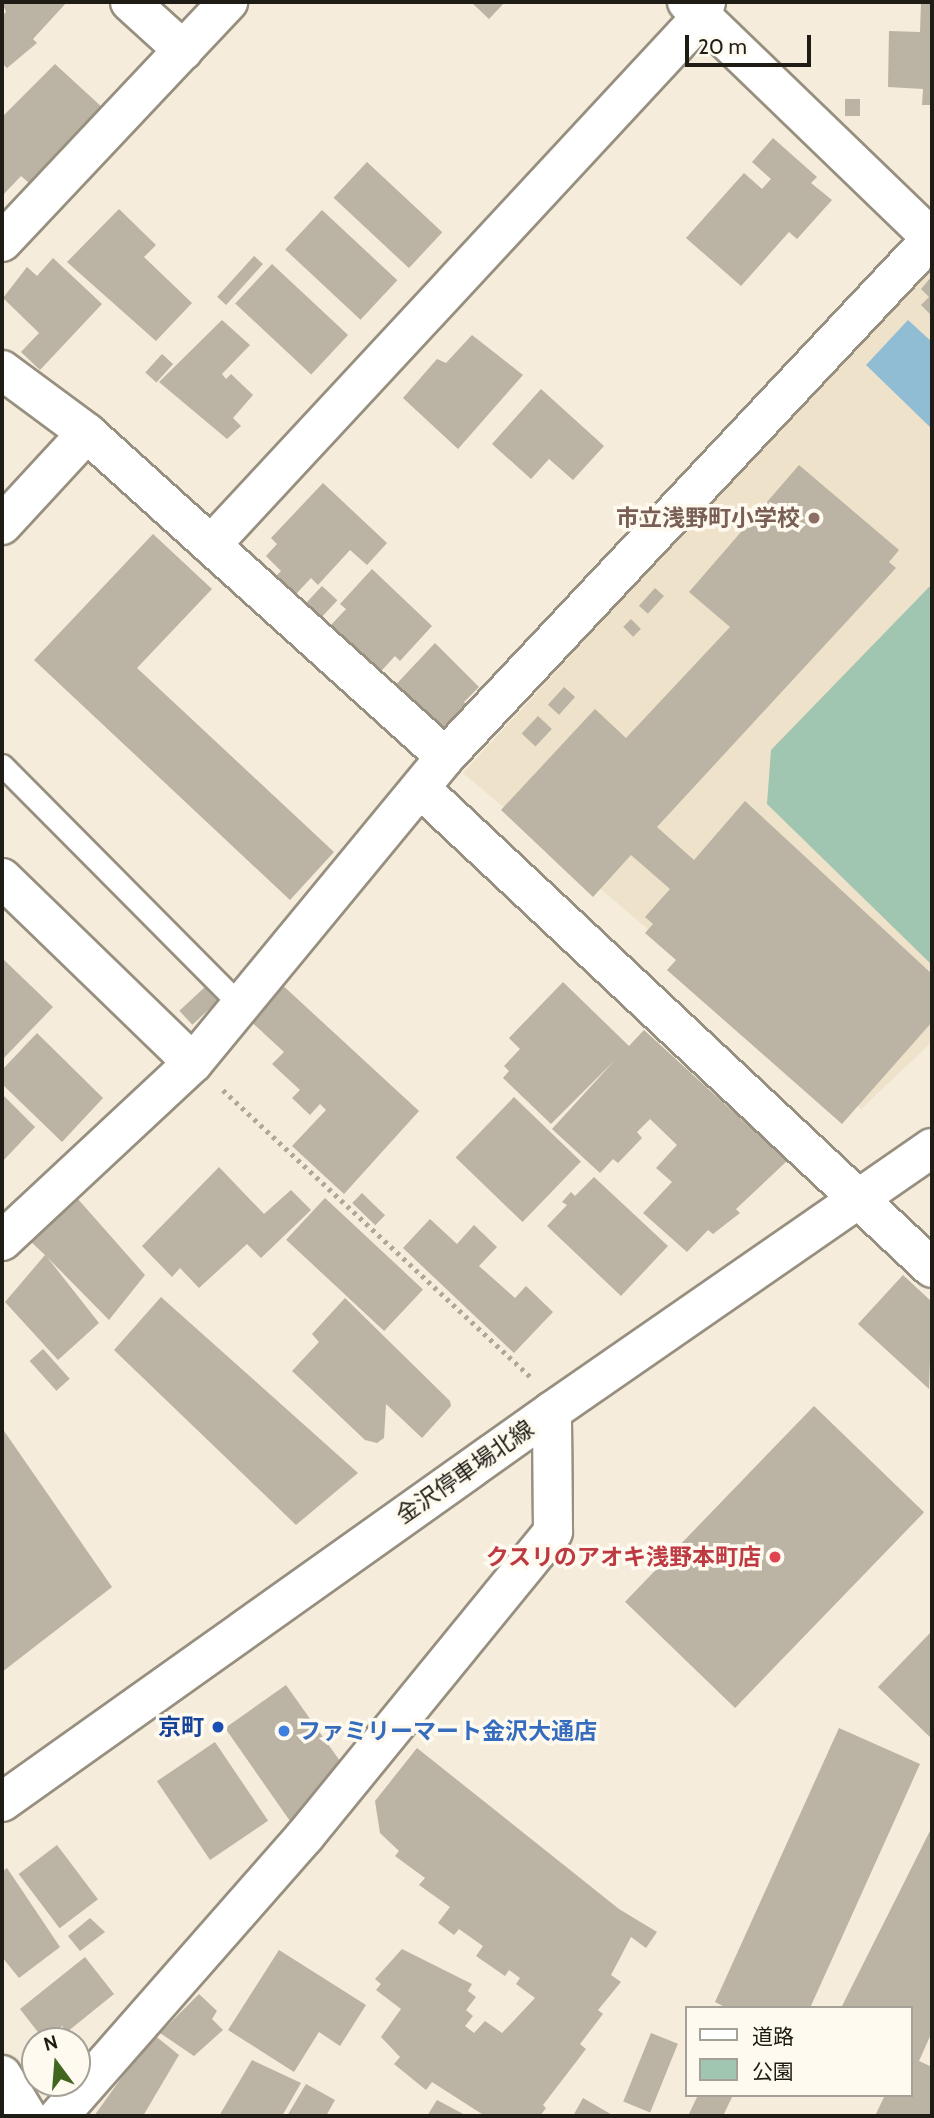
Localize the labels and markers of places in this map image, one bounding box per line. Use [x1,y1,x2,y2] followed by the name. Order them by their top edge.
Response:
[616,504,800,532] place label: 市立浅野町小学校
[806,510,822,526] marker: 市立浅野町小学校
[485,1543,761,1571] place label: クスリのアオキ浅野本町店
[767,1549,783,1565] marker: クスリのアオキ浅野本町店
[158,1713,204,1741] place label: 京町
[298,1717,597,1745] place label: ファミリーマート金沢大通店
[210,1719,226,1735] marker: 京町
[276,1723,292,1739] marker: ファミリーマート金沢大通店

